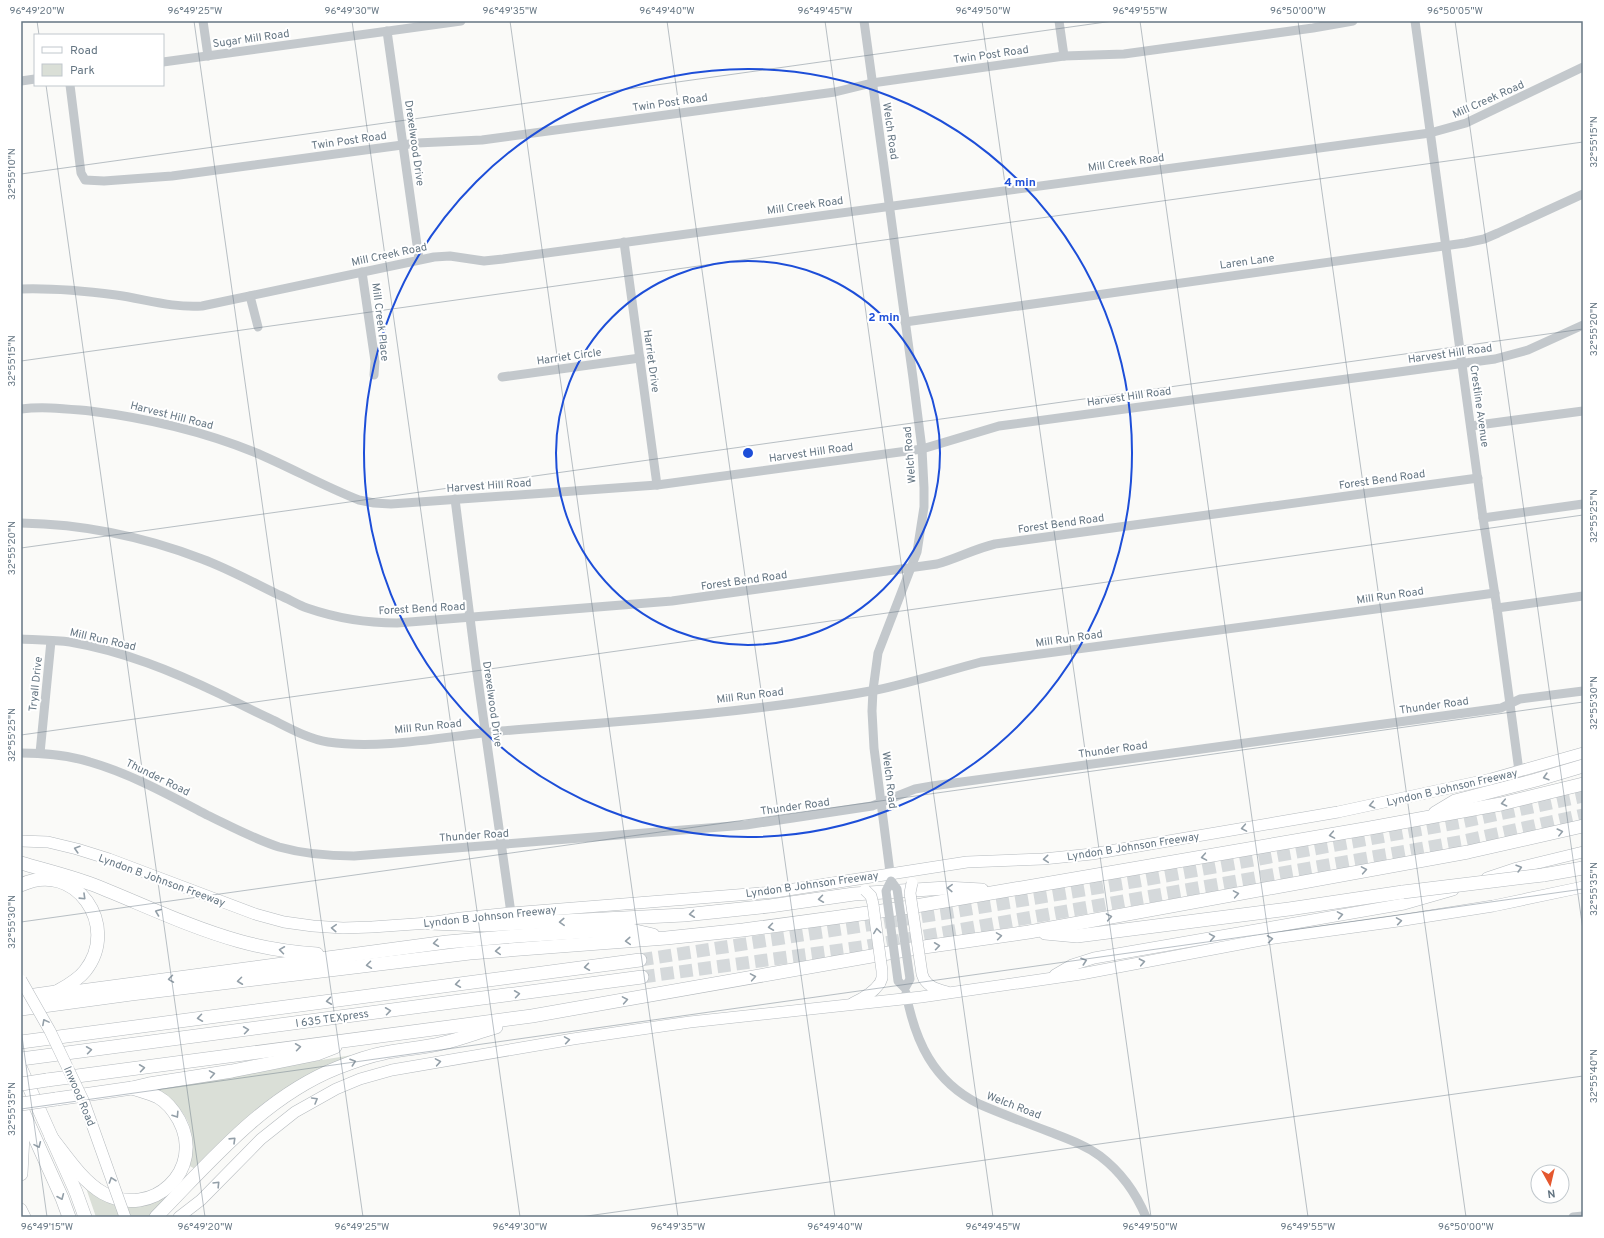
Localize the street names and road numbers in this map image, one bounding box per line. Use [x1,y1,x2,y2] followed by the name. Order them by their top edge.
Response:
[212,27,290,51] street label: Sugar Mill Road
[953,43,1030,67] street label: Twin Post Road
[1450,78,1526,122] street label: Mill Creek Road
[632,91,709,115] street label: Twin Post Road
[401,99,427,187] street label: Drexelwood Drive
[879,102,901,161] street label: Welch Road
[311,129,388,153] street label: Twin Post Road
[1087,151,1165,175] street label: Mill Creek Road
[766,194,844,218] street label: Mill Creek Road
[350,240,428,270] street label: Mill Creek Road
[1219,251,1276,273] street label: Laren Lane
[368,282,392,362] street label: Mill Creek Place
[640,329,662,393] street label: Harriet Drive
[1407,341,1493,367] street label: Harvest Hill Road
[536,346,603,368] street label: Harriet Circle
[1466,364,1492,448] street label: Crestline Avenue
[1086,384,1172,410] street label: Harvest Hill Road
[129,399,215,433] street label: Harvest Hill Road
[901,426,919,484] street label: Welch Road
[768,440,854,466] street label: Harvest Hill Road
[1338,467,1426,493] street label: Forest Bend Road
[446,476,532,496] street label: Harvest Hill Road
[1017,511,1105,537] street label: Forest Bend Road
[700,568,788,594] street label: Forest Bend Road
[1356,584,1425,608] street label: Mill Run Road
[378,600,466,618] street label: Forest Bend Road
[68,626,137,654] street label: Mill Run Road
[1035,627,1104,651] street label: Mill Run Road
[26,656,46,712] street label: Tryall Drive
[479,660,505,748] street label: Drexelwood Drive
[716,685,785,707] street label: Mill Run Road
[1399,694,1470,718] street label: Thunder Road
[394,716,462,737] street label: Mill Run Road
[1078,738,1149,762] street label: Thunder Road
[879,751,899,810] street label: Welch Road
[123,756,192,799] street label: Thunder Road
[1385,766,1519,810] street label: Lyndon B Johnson Freeway
[760,795,831,819] street label: Thunder Road
[439,827,509,845] street label: Thunder Road
[1066,830,1201,864] street label: Lyndon B Johnson Freeway
[96,851,227,911] street label: Lyndon B Johnson Freeway
[745,869,880,901] street label: Lyndon B Johnson Freeway
[423,903,558,931] street label: Lyndon B Johnson Freeway
[295,1007,370,1031] street label: I 635 TEXpress
[60,1064,98,1128] street label: Inwood Road
[984,1089,1043,1123] street label: Welch Road

